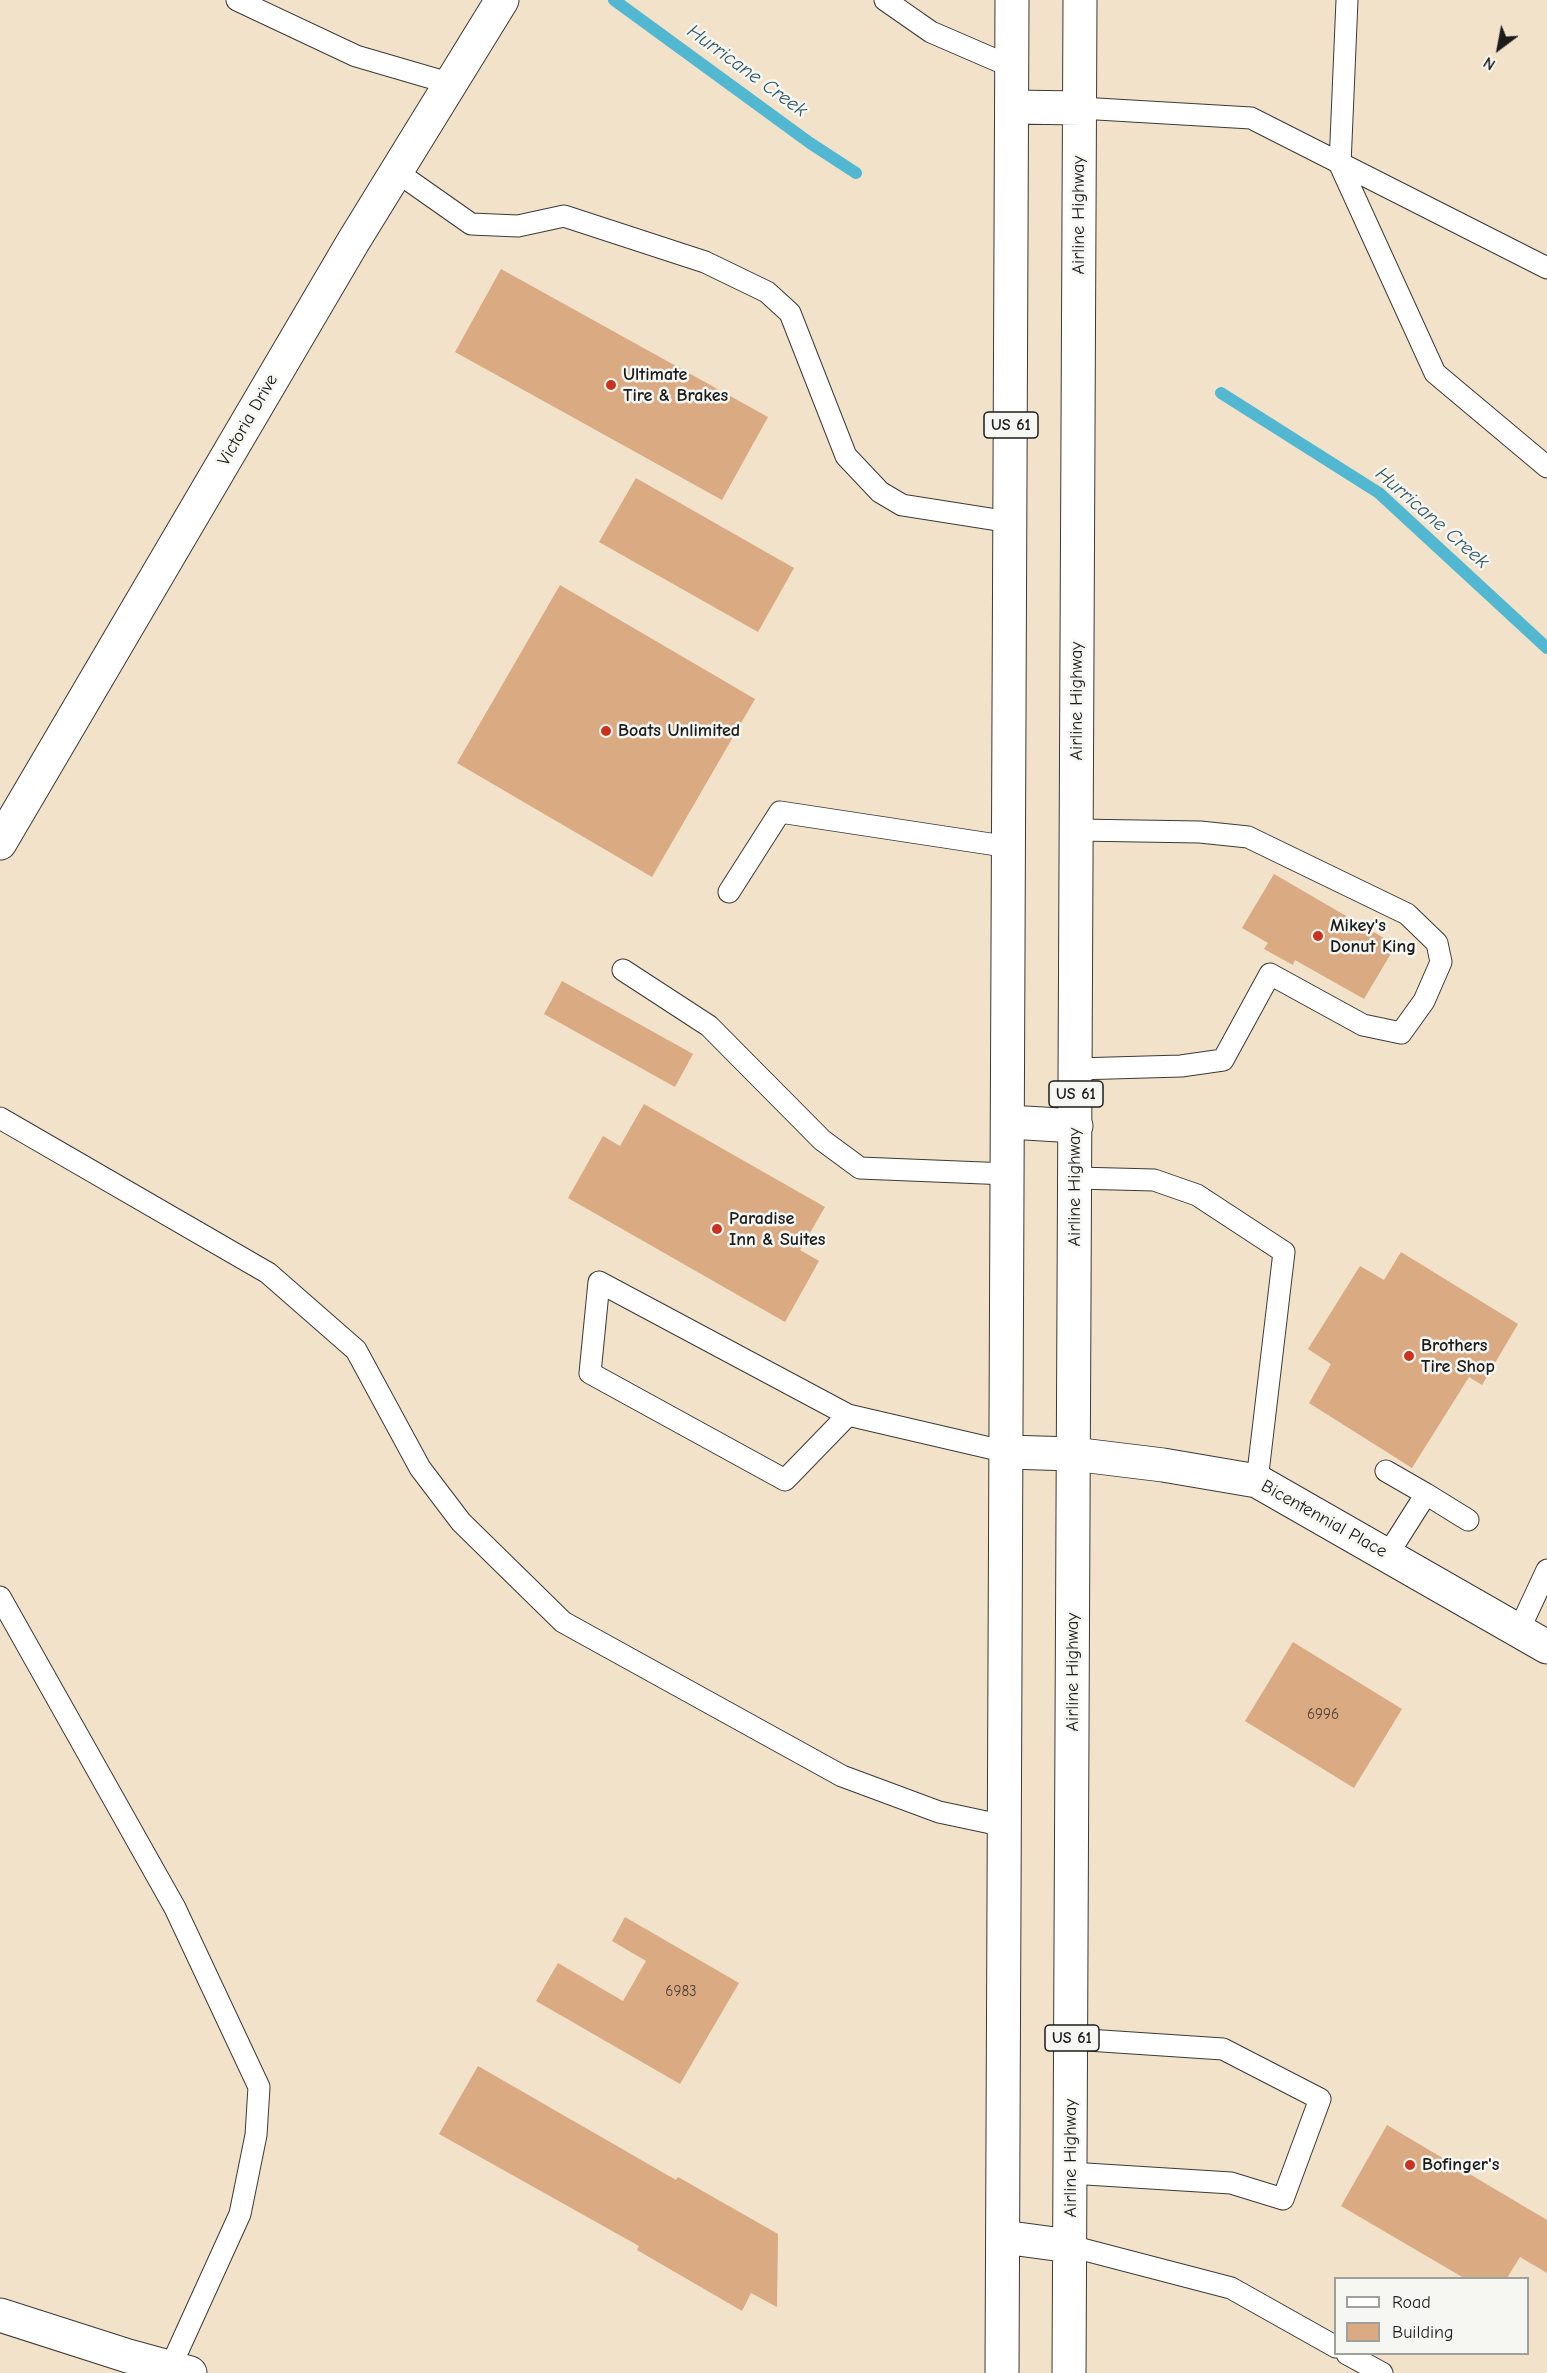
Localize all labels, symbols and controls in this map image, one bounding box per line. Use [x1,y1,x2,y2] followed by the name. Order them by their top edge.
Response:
[1469,18,1529,78] north arrow
[682,19,812,123] water label: Hurricane Creek
[1480,53,1499,74] text: N
[1068,156,1090,274] street label: Airline Highway
[623,364,728,406] place label: Ultimate Tire & Brakes
[213,371,283,469] street label: Victoria Drive
[604,378,618,392] marker: Ultimate Tire & Brakes
[984,412,1038,438] road number: US 61
[1370,462,1494,574] water label: Hurricane Creek
[1066,642,1088,760] street label: Airline Highway
[618,720,740,742] place label: Boats Unlimited
[599,724,613,738] marker: Boats Unlimited
[1330,915,1416,958] place label: Mikey's Donut King
[1311,929,1325,943] marker: Mikey's Donut King
[1049,1081,1103,1107] road number: US 61
[1064,1128,1086,1246] street label: Airline Highway
[729,1208,825,1250] place label: Paradise Inn & Suites
[710,1222,724,1236] marker: Paradise Inn & Suites
[1421,1335,1495,1378] place label: Brothers Tire Shop
[1402,1349,1416,1363] marker: Brothers Tire Shop
[1257,1475,1391,1563] street label: Bicentennial Place
[1062,1613,1084,1731] street label: Airline Highway
[1307,1706,1339,1724] house number: 6996
[665,1983,697,2001] house number: 6983
[1045,2025,1099,2051] road number: US 61
[1060,2099,1082,2217] street label: Airline Highway
[1422,2154,1499,2176] place label: Bofinger's
[1403,2158,1417,2172] marker: Bofinger's
[1334,2277,1529,2355] legend
[1392,2292,1431,2313] text: Road
[1392,2322,1454,2343] text: Building

